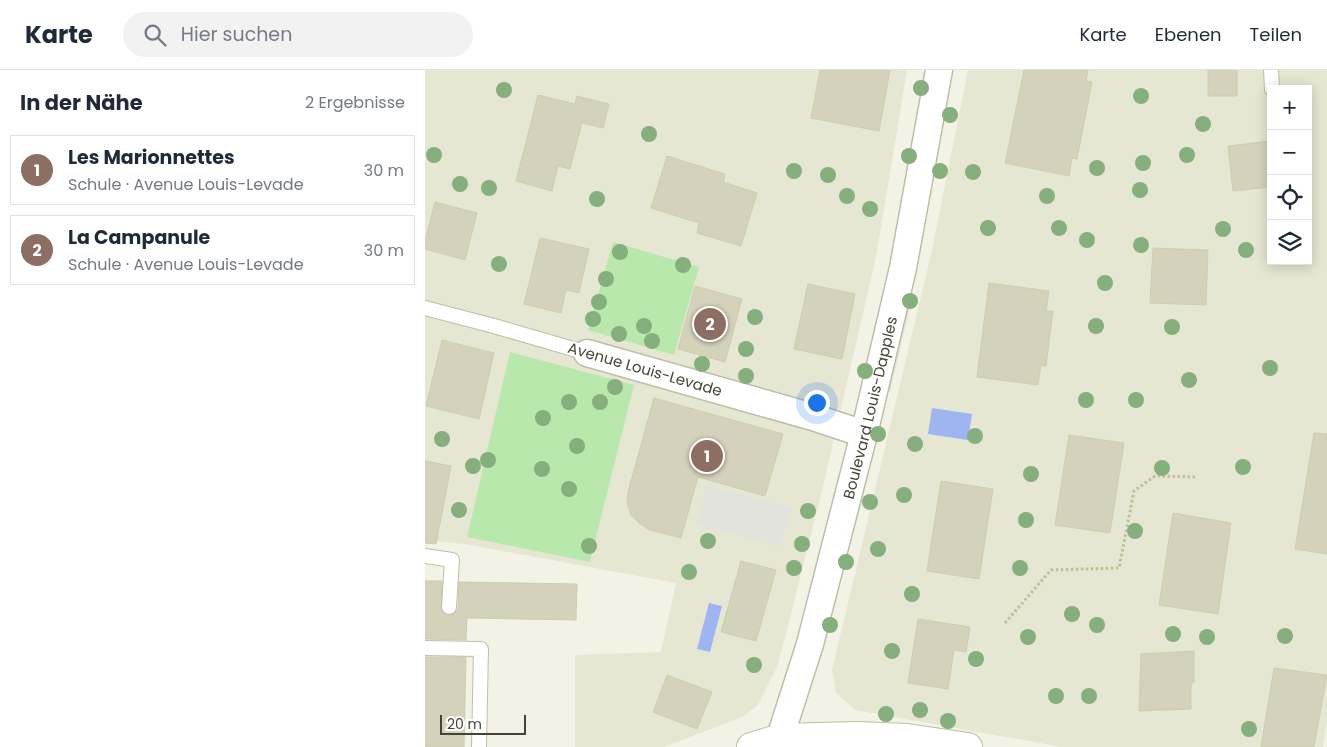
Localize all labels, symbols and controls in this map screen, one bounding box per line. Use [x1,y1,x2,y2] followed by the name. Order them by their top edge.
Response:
[123,12,473,57] search box
[25,18,93,51] text: Karte
[141,21,169,49] icon: search
[181,21,292,48] text: Hier suchen
[1079,22,1127,47] text: Karte
[1155,22,1222,47] text: Ebenen
[1250,22,1302,47] text: Teilen
[1267,85,1312,265] map controls
[1267,85,1312,130] button: +
[20,88,143,117] text: In der Nähe
[305,91,405,114] text: 2 Ergebnisse
[1267,130,1312,175] button: −
[68,144,235,171] text: Les Marionnettes
[34,159,40,182] text: 1
[364,159,404,182] text: 30 m
[68,173,304,196] text: Schule · Avenue Louis-Levade
[1267,175,1312,220] button: locate
[1267,220,1312,265] button: layers
[68,224,210,251] text: La Campanule
[32,239,42,262] text: 2
[364,239,404,262] text: 30 m
[68,253,304,276] text: Schule · Avenue Louis-Levade
[694,305,726,343] pin: 2
[837,314,902,501] street label: Boulevard Louis-Dapples
[565,337,725,401] street label: Avenue Louis-Levade
[804,390,830,416] your location
[691,437,723,475] pin: 1
[440,712,526,735] scale bar
[447,714,482,734] text: 20 m

